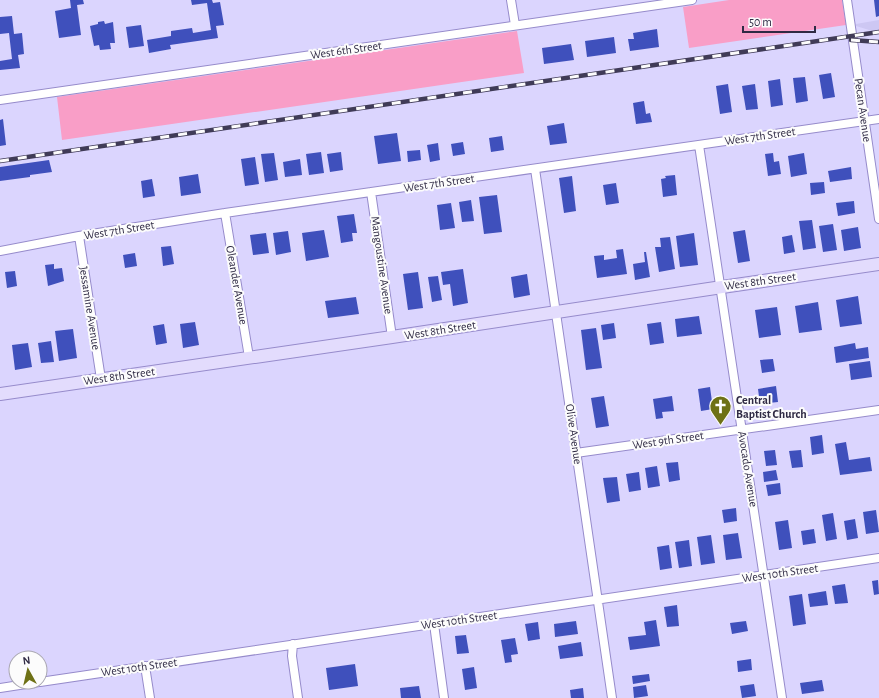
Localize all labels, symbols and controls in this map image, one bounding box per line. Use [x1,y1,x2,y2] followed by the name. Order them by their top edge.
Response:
[743,8,815,34] scale bar
[749,16,772,28] text: 50 m
[310,39,383,61] street label: West 6th Street
[853,77,873,143] street label: Pecan Avenue
[724,125,796,147] street label: West 7th Street
[403,172,475,194] street label: West 7th Street
[369,215,395,315] street label: Mangoustine Avenue
[83,218,155,242] street label: West 7th Street
[224,244,250,326] street label: Oleander Avenue
[77,265,103,351] street label: Jessamine Avenue
[724,270,797,292] street label: West 8th Street
[404,318,477,342] street label: West 8th Street
[83,365,156,387] street label: West 8th Street
[708,394,734,427] church icon: Central Baptist Church
[736,394,807,420] place label: Central Baptist Church
[564,403,584,465] street label: Olive Avenue
[632,429,705,451] street label: West 9th Street
[736,430,760,508] street label: Avocado Avenue
[741,562,819,584] street label: West 10th Street
[420,609,498,631] street label: West 10th Street
[8,650,48,690] north arrow
[22,655,31,667] text: N
[100,656,178,678] street label: West 10th Street

